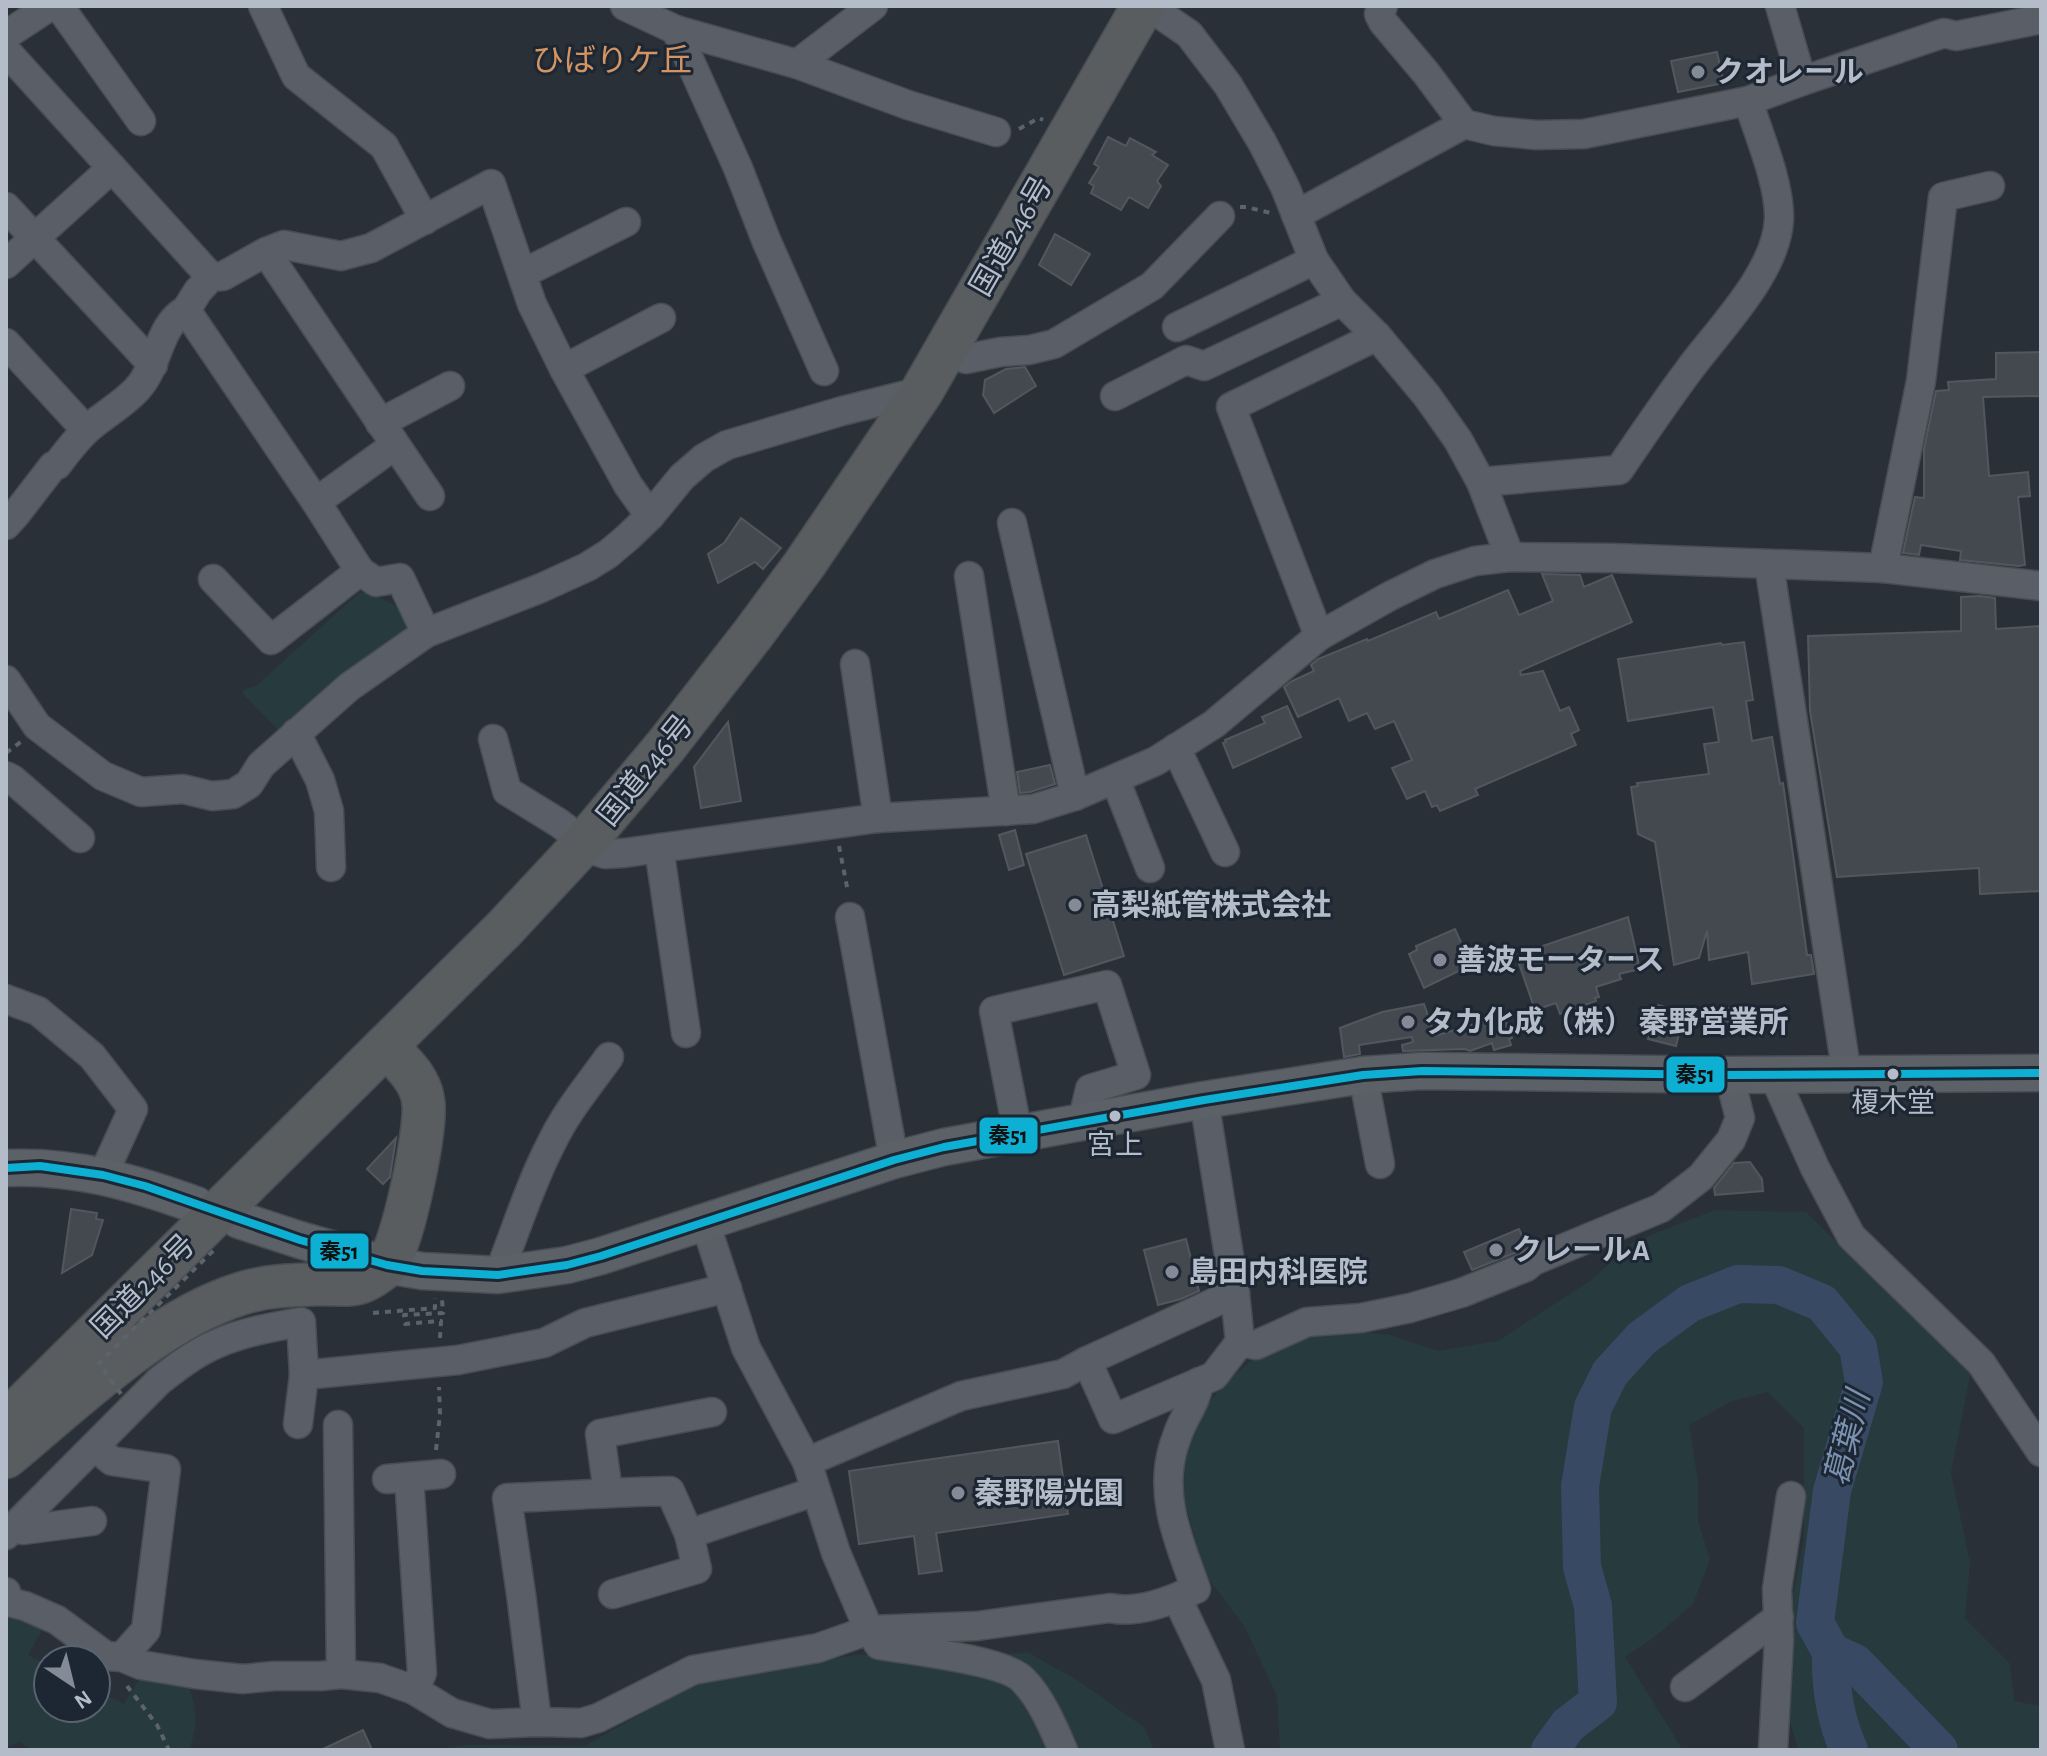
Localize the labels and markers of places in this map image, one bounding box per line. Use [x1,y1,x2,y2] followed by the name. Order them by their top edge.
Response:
[1714,57,1864,88] place label: クオレール
[1689,63,1707,81] marker: クオレール
[1091,889,1331,921] place label: 高梨紙管株式会社
[1066,896,1084,914] marker: 高梨紙管株式会社
[1456,944,1665,976] place label: 善波モータース
[1431,951,1449,969] marker: 善波モータース
[1424,1006,1789,1038] place label: タカ化成（株） 秦野営業所
[1399,1013,1417,1031] marker: タカ化成（株） 秦野営業所
[1885,1066,1901,1082] marker: 榎木堂
[1851,1088,1935,1118] place label: 榎木堂
[1107,1108,1123,1124] marker: 宮上
[1087,1130,1143,1160] place label: 宮上
[1512,1235,1650,1266] place label: クレールA
[1487,1241,1505,1259] marker: クレールA
[1188,1256,1368,1288] place label: 島田内科医院
[1163,1263,1181,1281] marker: 島田内科医院
[974,1477,1124,1509] place label: 秦野陽光園
[949,1484,967,1502] marker: 秦野陽光園

